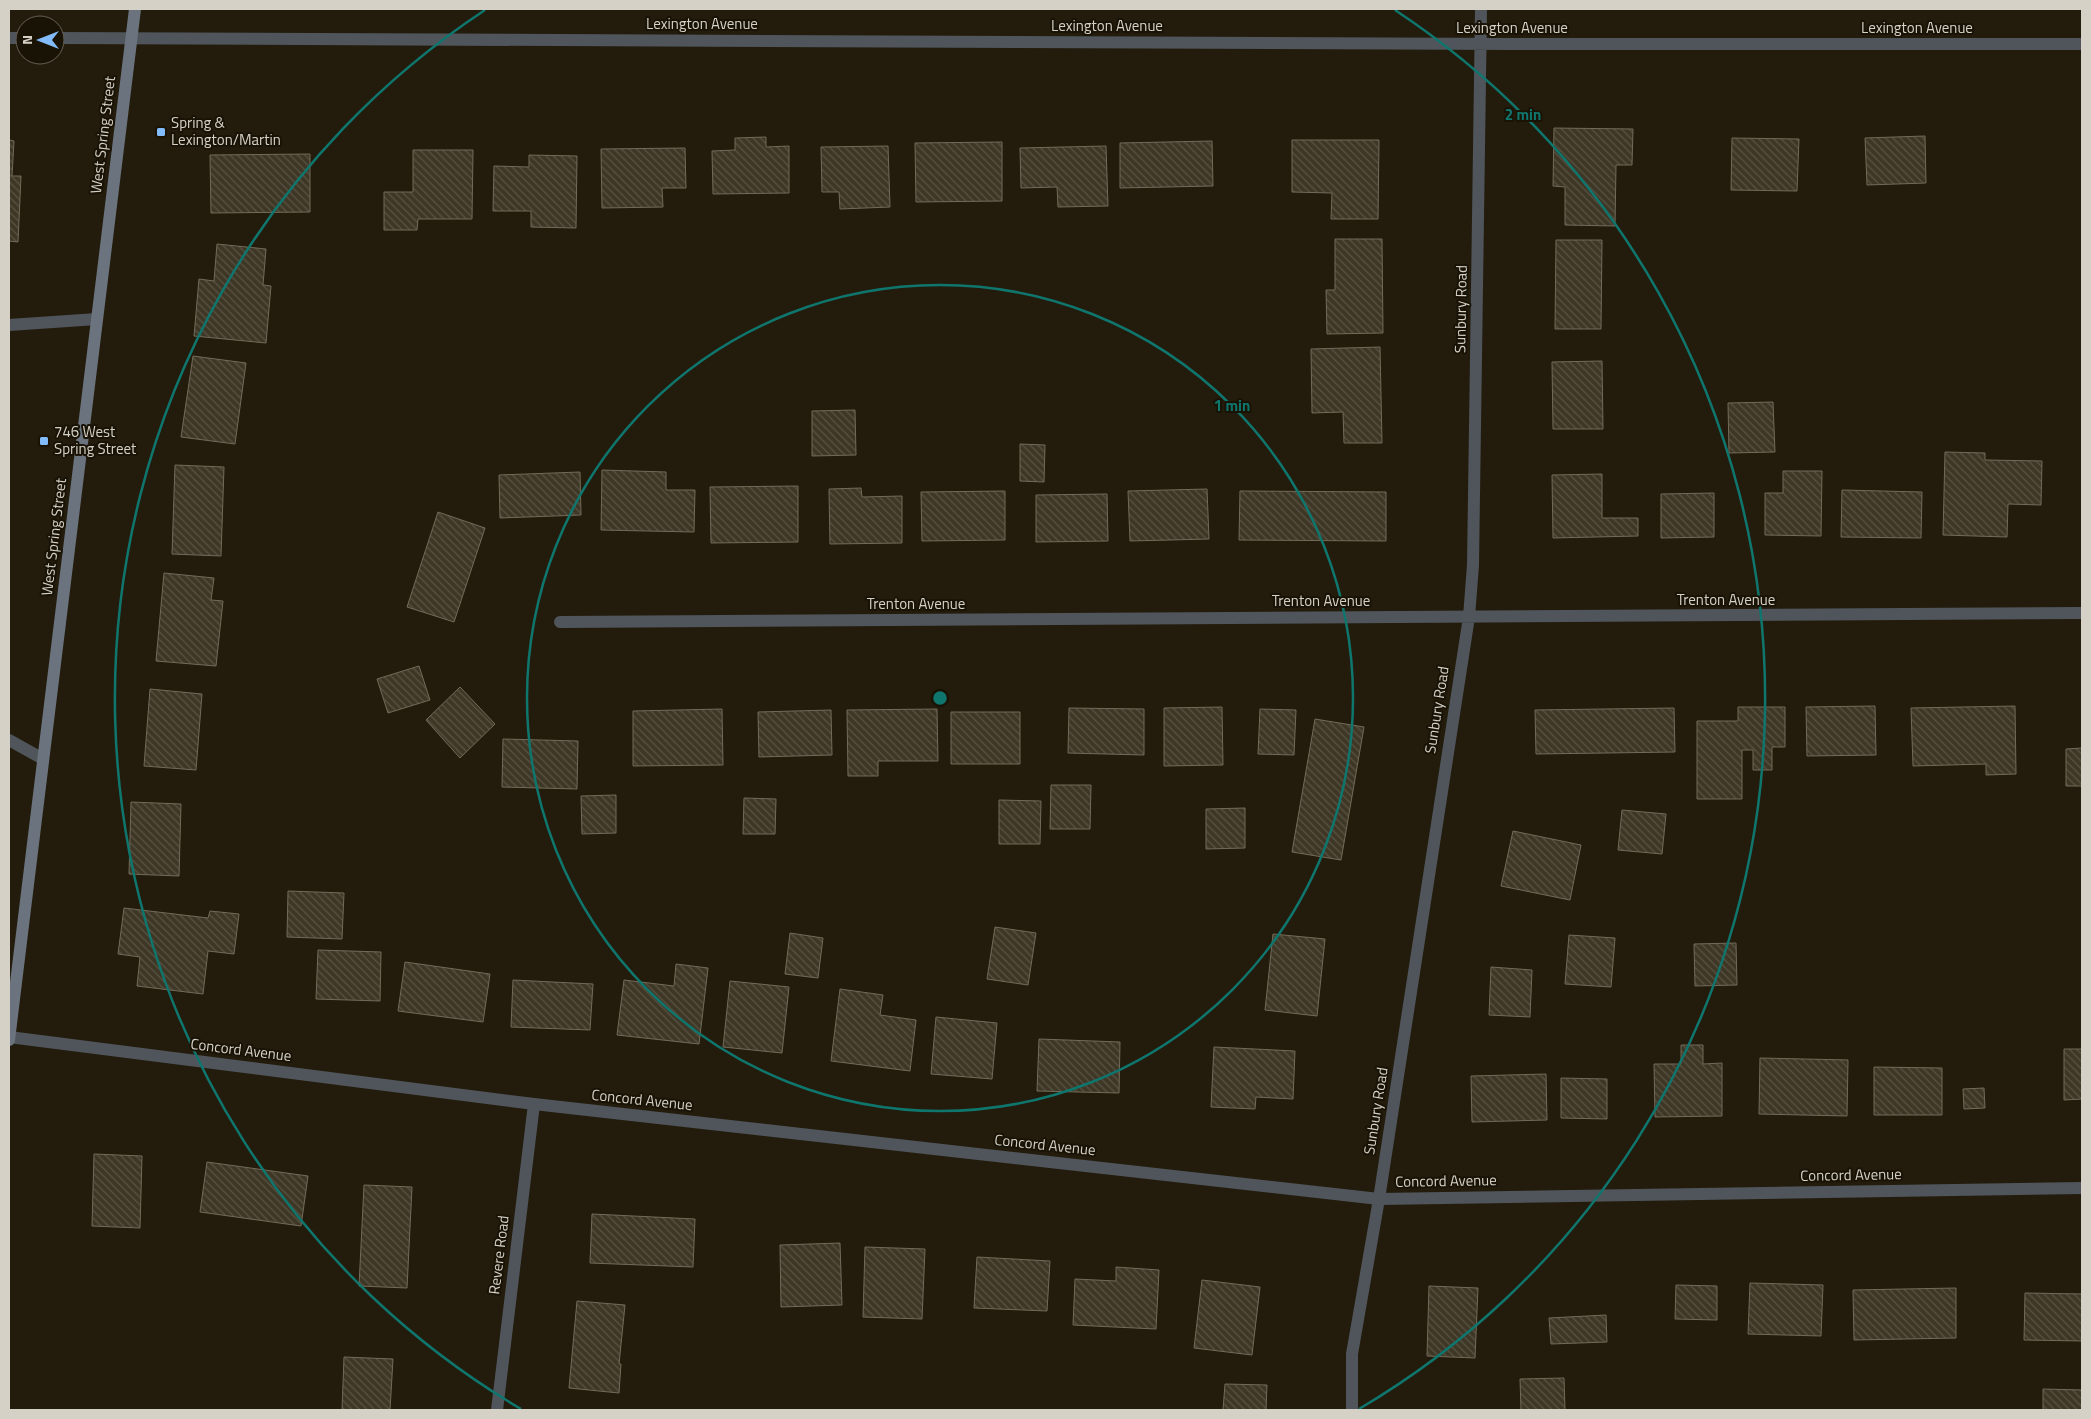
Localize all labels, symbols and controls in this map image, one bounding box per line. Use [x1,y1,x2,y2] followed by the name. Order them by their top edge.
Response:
[646,12,758,35] street label: Lexington Avenue
[1051,14,1163,37] street label: Lexington Avenue
[15,15,65,65] north arrow
[1456,16,1568,39] street label: Lexington Avenue
[1861,16,1973,39] street label: Lexington Avenue
[16,35,37,45] text: N
[84,74,121,195] street label: West Spring Street
[1505,103,1541,126] text: 2 min
[171,111,281,151] place label: Spring & Lexington/Martin
[155,126,167,138] marker: Spring & Lexington/Martin
[1448,265,1473,353] street label: Sunbury Road
[1214,394,1250,417] text: 1 min
[54,420,137,460] place label: 746 West Spring Street
[38,435,50,447] marker: 746 West Spring Street
[35,476,72,597] street label: West Spring Street
[1677,588,1775,611] street label: Trenton Avenue
[1272,589,1370,612] street label: Trenton Avenue
[867,592,965,615] street label: Trenton Avenue
[1418,665,1455,755] street label: Sunbury Road
[931,689,949,707] centre of rings
[189,1032,293,1067] street label: Concord Avenue
[1357,1066,1394,1156] street label: Sunbury Road
[590,1083,694,1116] street label: Concord Avenue
[993,1128,1097,1161] street label: Concord Avenue
[1800,1162,1902,1187] street label: Concord Avenue
[1395,1168,1497,1193] street label: Concord Avenue
[482,1214,515,1296] street label: Revere Road

